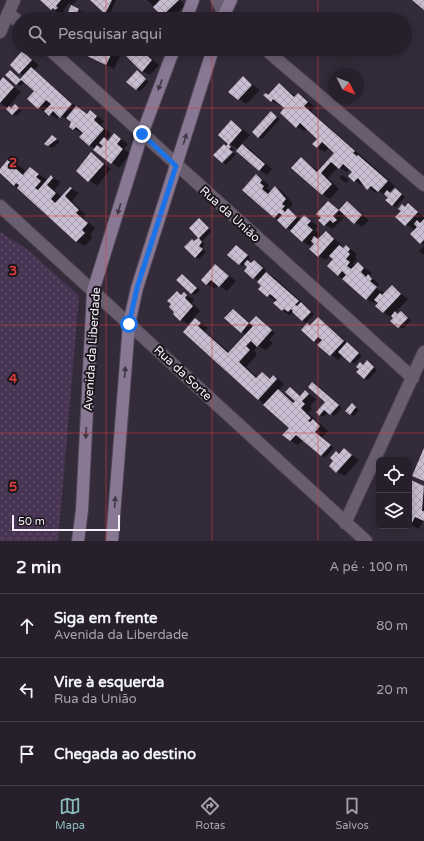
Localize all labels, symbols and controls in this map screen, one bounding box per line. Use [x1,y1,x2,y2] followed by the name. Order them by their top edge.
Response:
[12,12,412,56] search box
[26,23,48,45] icon: search
[58,25,162,43] text: Pesquisar aqui
[328,68,364,104] north arrow
[157,80,163,92] one-way arrow
[133,125,151,143] route end
[182,133,188,145] one-way arrow
[9,155,17,171] text: 2
[197,183,263,245] street label: Rua da União
[116,203,122,215] one-way arrow
[9,263,17,279] text: 3
[81,286,103,411] street label: Avenida da Liberdade
[120,315,138,333] route start
[151,343,215,403] street label: Rua da Sorte
[122,366,129,379] one-way arrow
[9,371,18,387] text: 4
[83,427,89,440] one-way arrow
[376,457,412,529] map controls
[376,457,412,493] button: locate
[9,479,17,495] text: 5
[376,493,412,529] button: layers
[112,496,119,508] one-way arrow
[12,513,120,532] scale bar
[18,515,45,528] text: 50 m
[16,557,61,578] text: 2 min
[329,559,408,575] text: A pé · 100 m
[54,609,158,627] text: Siga em frente
[16,615,38,637] icon: ahead
[376,618,408,634] text: 80 m
[54,627,188,643] text: Avenida da Liberdade
[54,673,164,691] text: Vire à esquerda
[16,679,38,701] icon: left
[376,682,408,698] text: 20 m
[54,691,137,707] text: Rua da União
[16,743,38,765] icon: arrive
[54,745,196,763] text: Chegada ao destino
[55,795,85,832] tab: Mapa
[195,795,225,832] tab: Rotas
[335,795,369,832] tab: Salvos

